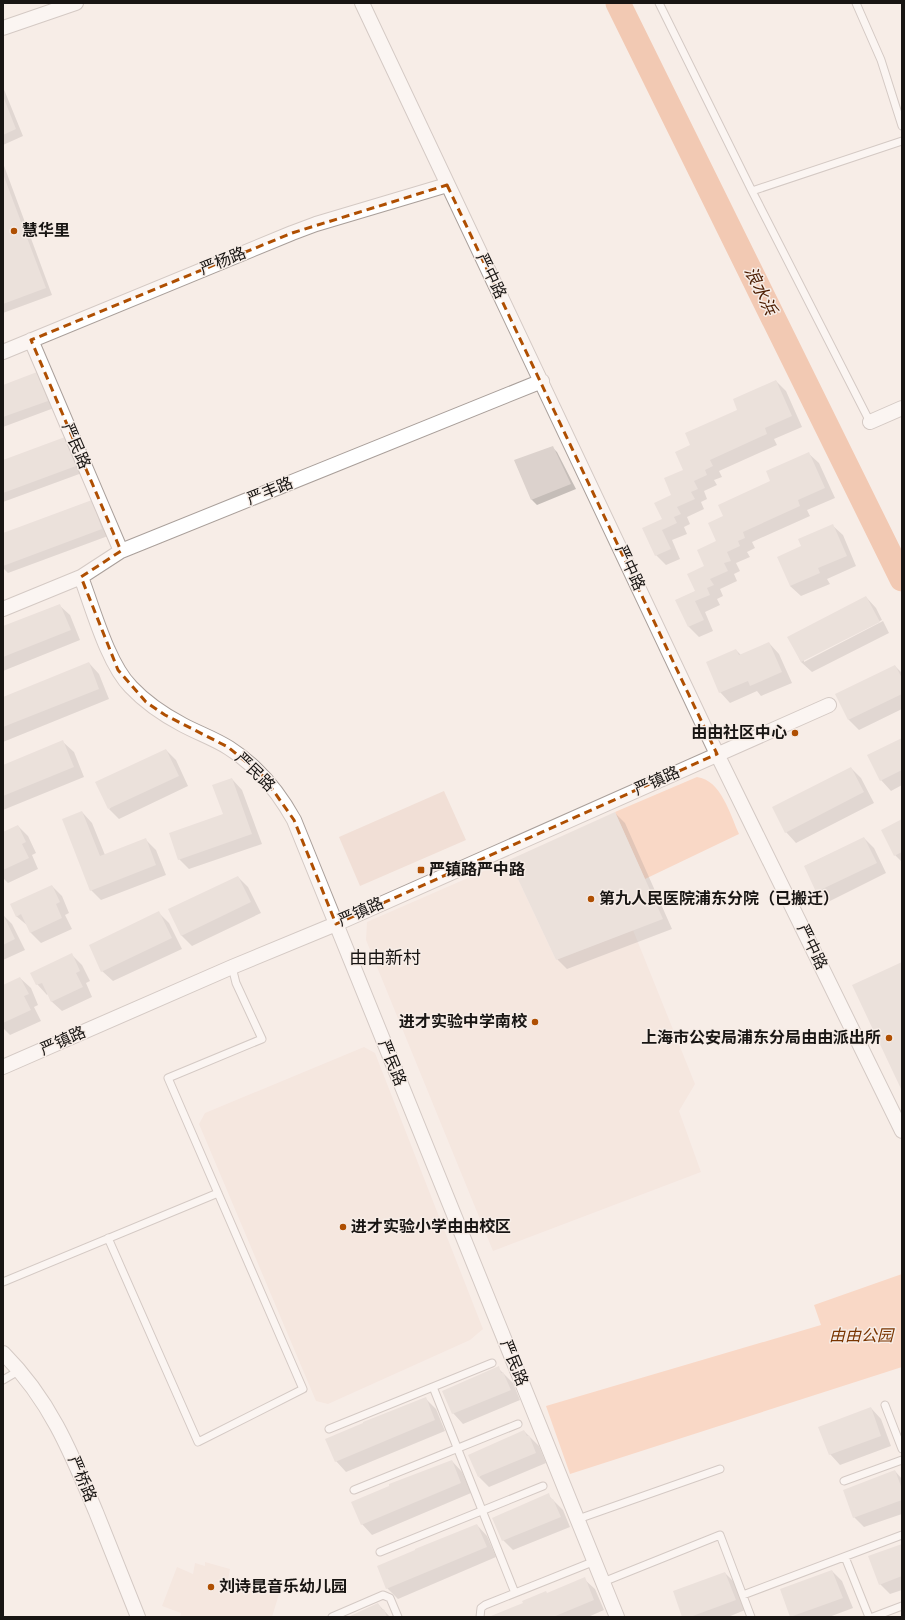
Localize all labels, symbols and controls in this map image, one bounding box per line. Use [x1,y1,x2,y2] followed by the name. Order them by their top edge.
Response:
[22,219,70,243] place label: 慧华里
[9,226,19,236] marker: 慧华里
[196,241,250,281] street label: 严杨路
[470,249,512,303] street label: 严中路
[737,262,784,321] water label: 浪水浜
[56,419,96,473] street label: 严民路
[243,471,297,511] street label: 严丰路
[609,541,651,595] street label: 严中路
[691,721,787,745] place label: 由由社区中心
[790,728,800,738] marker: 由由社区中心
[229,747,281,797] street label: 严民路
[630,760,684,802] street label: 严镇路
[429,858,525,882] place label: 严镇路严中路
[416,865,426,875] marker: 严镇路严中路
[599,887,839,911] place label: 第九人民医院浦东分院（已搬迁）
[334,891,388,933] street label: 严镇路
[586,894,596,904] marker: 第九人民医院浦东分院（已搬迁）
[791,920,833,974] street label: 严中路
[349,945,421,972] district label: 由由新村
[399,1010,528,1034] place label: 进才实验中学南校
[530,1017,540,1027] marker: 进才实验中学南校
[36,1020,90,1062] street label: 严镇路
[641,1026,881,1050] place label: 上海市公安局浦东分局由由派出所
[884,1033,894,1043] marker: 上海市公安局浦东分局由由派出所
[372,1036,412,1090] street label: 严民路
[351,1215,511,1239] place label: 进才实验小学由由校区
[338,1222,348,1232] marker: 进才实验小学由由校区
[829,1324,895,1348] park label: 由由公园
[494,1336,534,1390] street label: 严民路
[62,1452,102,1506] street label: 严桥路
[219,1575,347,1599] place label: 刘诗昆音乐幼儿园
[206,1582,216,1592] marker: 刘诗昆音乐幼儿园

